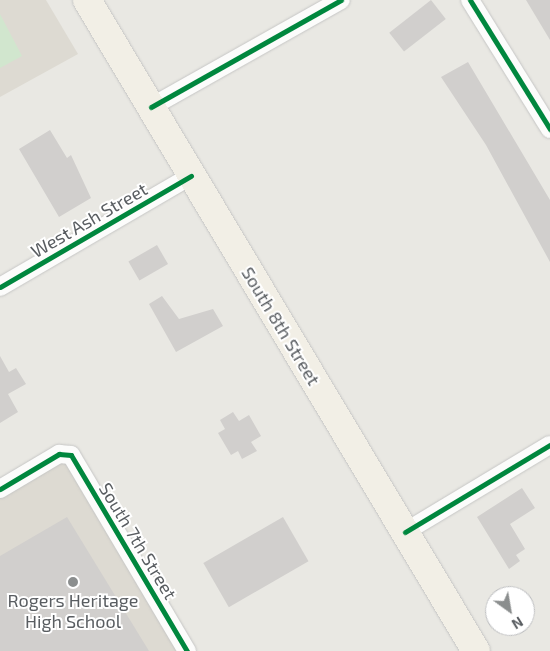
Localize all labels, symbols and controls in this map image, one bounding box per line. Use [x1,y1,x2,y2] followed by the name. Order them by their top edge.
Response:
[27,178,151,262] street label: West Ash Street
[237,263,325,389] street label: South 8th Street
[95,479,181,603] street label: South 7th Street
[67,576,79,588] marker: Rogers Heritage High School
[485,586,535,636] north arrow
[7,590,139,632] place label: Rogers Heritage High School
[509,613,526,633] text: N

